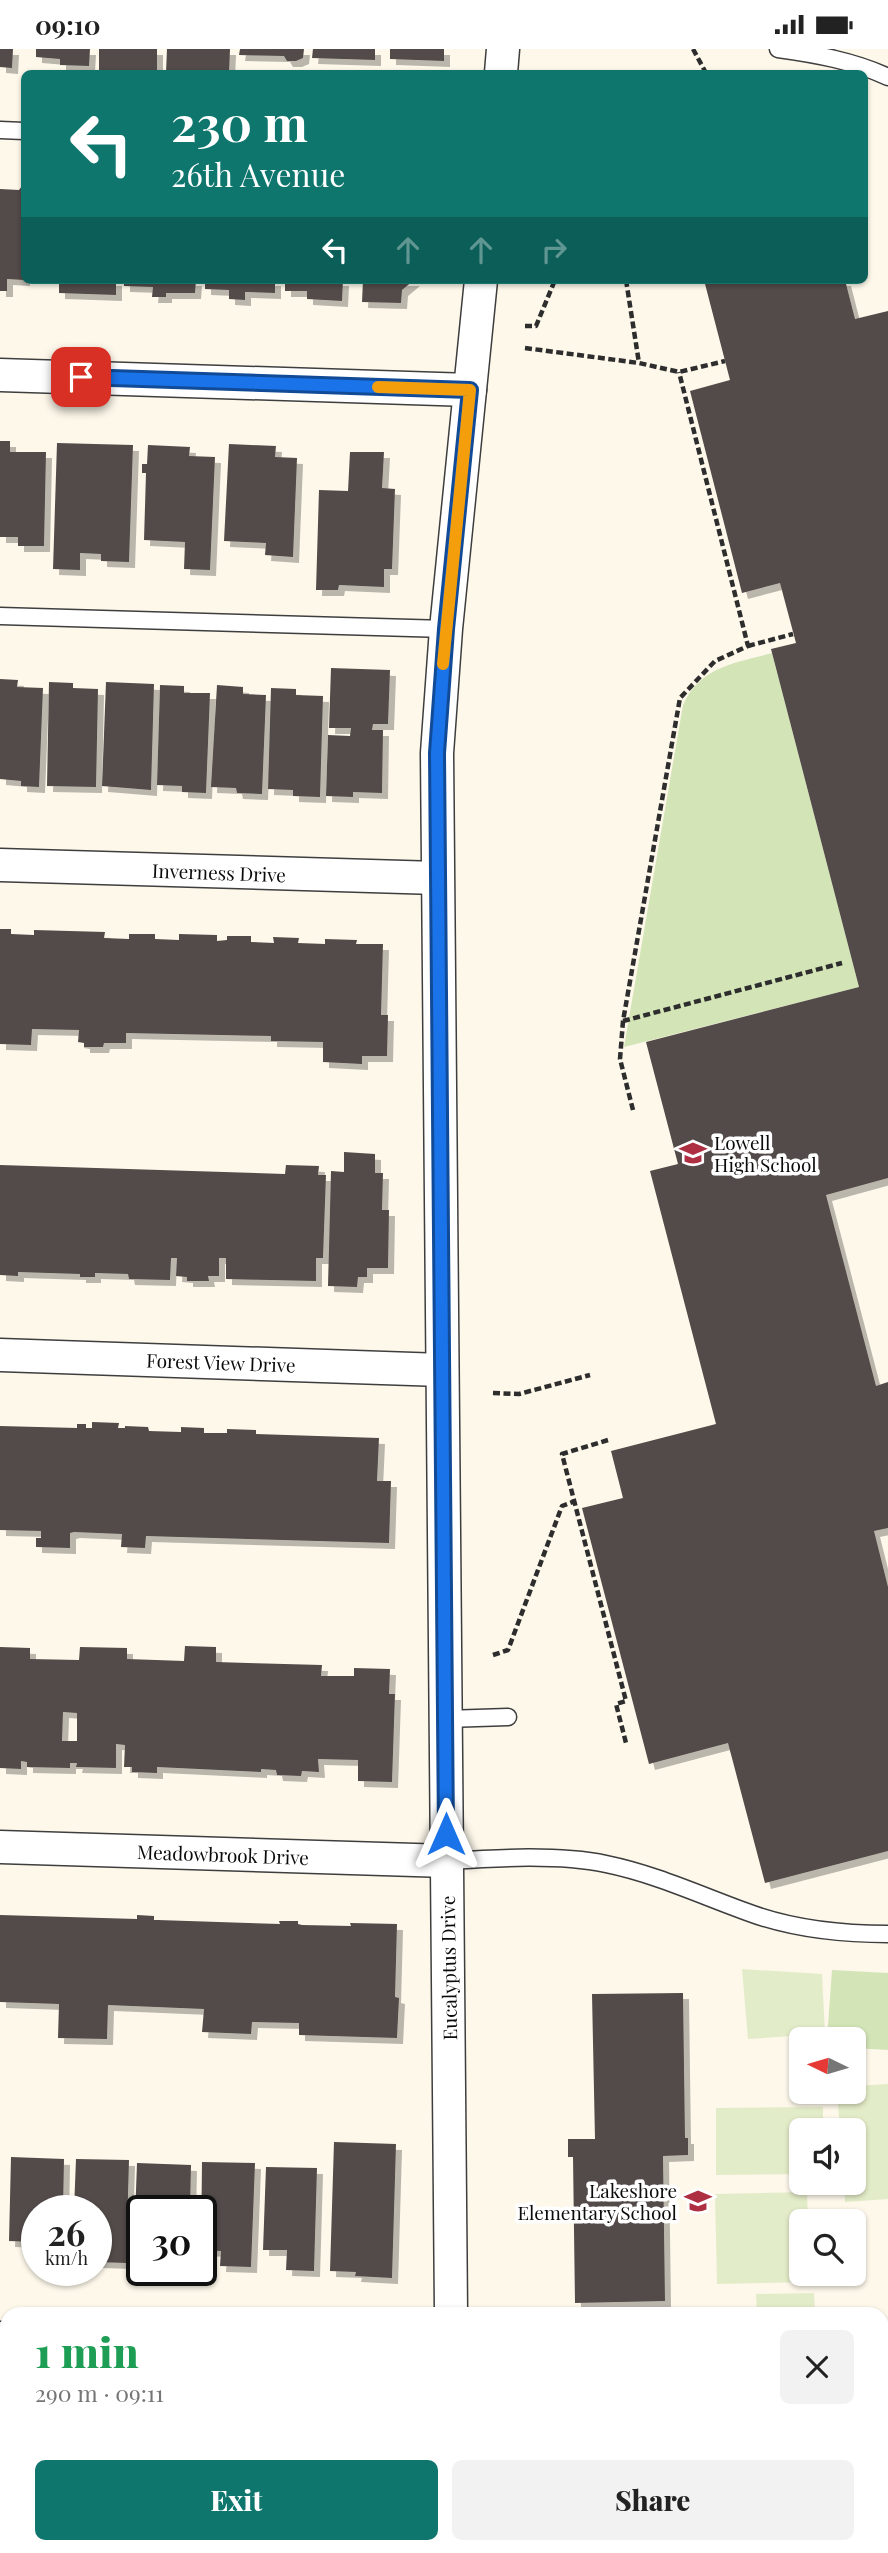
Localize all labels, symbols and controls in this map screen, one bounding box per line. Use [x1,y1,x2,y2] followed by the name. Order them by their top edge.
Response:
[35,7,100,42] text: 09:10
[171,89,308,154] text: 230 m
[56,98,147,189] icon: left
[171,152,346,195] text: 26th Avenue
[316,231,354,269] icon: left
[389,231,427,269] icon: ahead
[462,231,500,269] icon: ahead
[535,231,573,269] icon: right
[51,347,111,407] pin
[62,358,100,396] icon: arrive
[152,857,286,887] street label: Inverness Drive
[714,1129,817,1177] place label: Lowell High School
[678,1138,708,1168] school or university icon: Lowell High School
[146,1346,296,1378] street label: Forest View Drive
[409,1797,483,1871] position arrow
[137,1838,309,1870] street label: Meadowbrook Drive
[434,1895,462,2041] street label: Eucalyptus Drive
[789,2027,866,2103] north arrow
[789,2027,866,2286] map controls
[789,2118,866,2195] button: sound
[518,2177,678,2225] place label: Lakeshore Elementary School
[683,2186,713,2216] school or university icon: Lakeshore Elementary School
[126,2195,217,2286] speed limit sign: 30
[48,2208,85,2255] text: 26
[789,2209,866,2286] button: search
[45,2246,88,2270] text: km/h
[35,2323,139,2379] text: 1 min
[780,2330,854,2404] button: close
[35,2377,164,2408] text: 290 m · 09:11
[35,2460,438,2540] button: Exit
[452,2460,854,2540] button: Share

